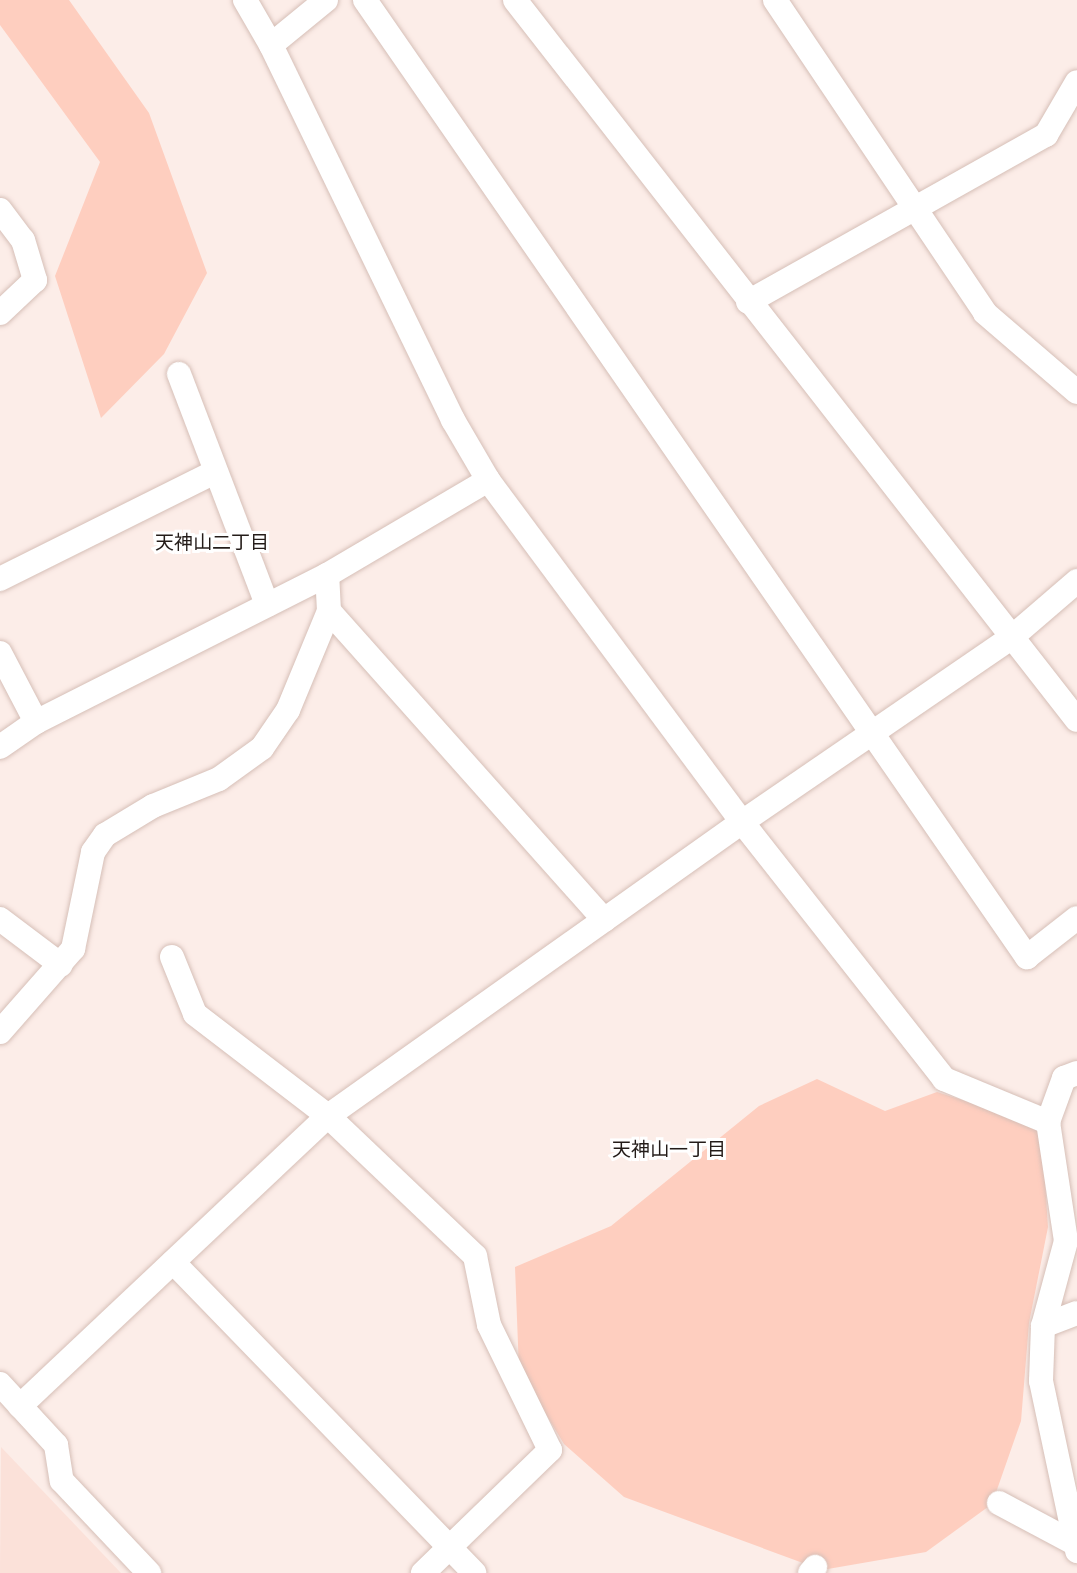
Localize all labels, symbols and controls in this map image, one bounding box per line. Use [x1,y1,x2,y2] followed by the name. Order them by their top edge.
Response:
[155,533,269,555] district label: 天神山二丁目
[612,1140,726,1162] district label: 天神山一丁目

